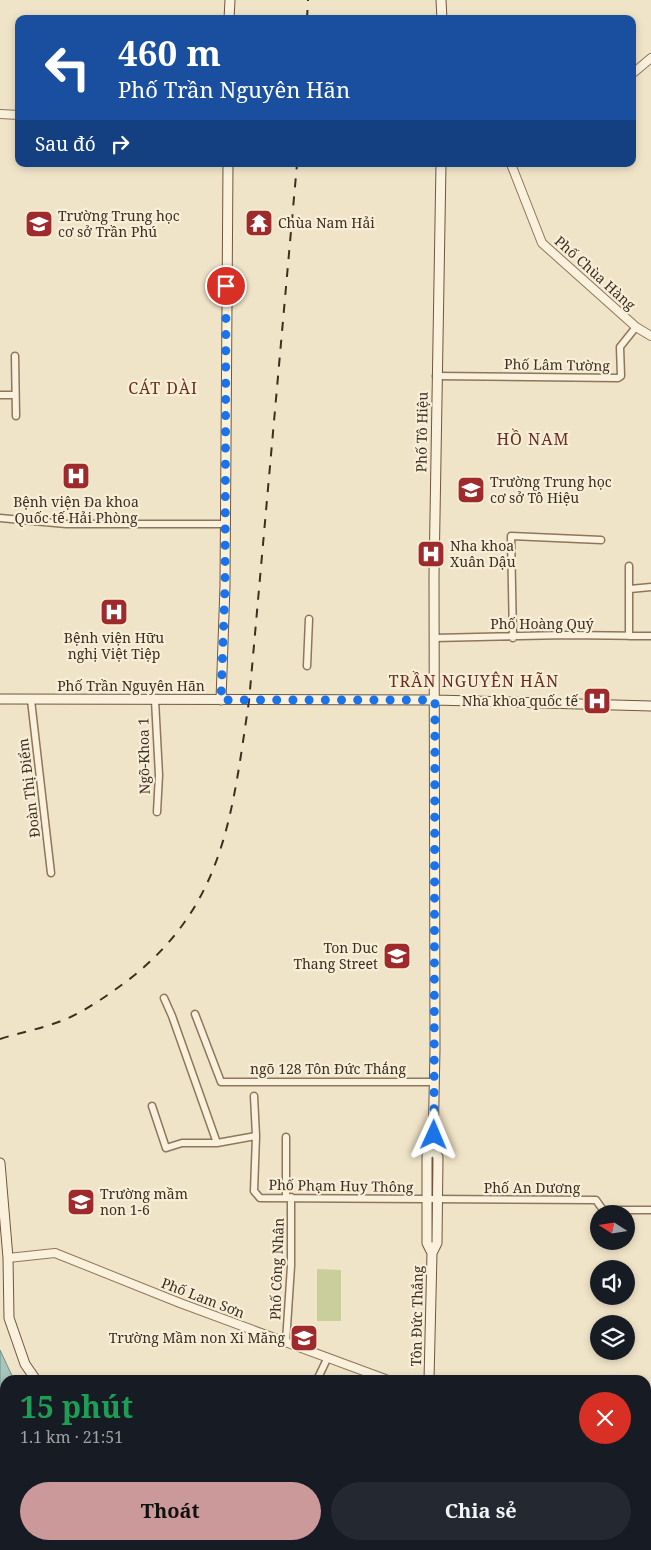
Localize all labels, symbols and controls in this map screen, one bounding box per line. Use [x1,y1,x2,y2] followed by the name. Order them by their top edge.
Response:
[118,29,221,76] text: 460 m
[35,35,100,100] icon: left
[118,74,350,104] text: Phố Trần Nguyên Hãn
[106,130,134,158] icon: right
[35,131,96,157] text: Sau đó
[58,206,180,241] place label: Trường Trung học cơ sở Trần Phú
[244,208,274,238] temple icon: Chùa Nam Hải
[24,209,54,239] school or university icon: Trường Trung học cơ sở Trần Phú
[278,213,375,232] place label: Chùa Nam Hải
[551,231,640,314] street label: Phố Chùa Hàng
[205,265,247,307] pin
[212,272,240,300] icon: arrive
[504,354,611,375] street label: Phố Lâm Tường
[128,377,198,399] district label: CÁT DÀI
[411,391,432,472] street label: Phố Tô Hiệu
[496,428,570,450] district label: HỒ NAM
[61,461,91,491] hospital icon: Bệnh viện Đa khoa Quốc tế Hải Phòng
[490,472,612,507] place label: Trường Trung học cơ sở Tô Hiệu
[456,475,486,505] school or university icon: Trường Trung học cơ sở Tô Hiệu
[13,492,139,527] place label: Bệnh viện Đa khoa Quốc tế Hải Phòng
[450,536,516,571] place label: Nha khoa Xuân Dậu
[416,539,446,569] hospital icon: Nha khoa Xuân Dậu
[99,597,129,627] hospital icon: Bệnh viện Hữu nghị Việt Tiệp
[490,614,594,633] street label: Phố Hoàng Quý
[64,628,164,663] place label: Bệnh viện Hữu nghị Việt Tiệp
[389,670,559,692] district label: TRẦN NGUYÊN HÃN
[57,676,205,695] street label: Phố Trần Nguyên Hãn
[582,686,612,716] hospital icon: Nha khoa quốc tế
[462,691,578,710] place label: Nha khoa quốc tế
[133,717,154,795] street label: Ngõ-Khoa 1
[13,737,44,839] street label: Đoàn Thị Điểm
[293,938,378,973] place label: Ton Duc Thang Street
[382,941,412,971] school or university icon: Ton Duc Thang Street
[250,1059,407,1078] street label: ngõ 128 Tôn Đức Thắng
[407,1108,459,1160] position arrow
[268,1175,414,1196] street label: Phố Phạm Huy Thông
[484,1178,581,1197] street label: Phố An Dương
[100,1184,188,1219] place label: Trường mầm non 1-6
[66,1187,96,1217] school or university icon: Trường mầm non 1-6
[590,1205,635,1250] north arrow
[590,1205,635,1360] map controls
[265,1217,288,1321] street label: Phố Công Nhân
[590,1260,635,1305] button: sound
[406,1265,427,1367] street label: Tôn Đức Thắng
[159,1273,248,1322] street label: Phố Lam Sơn
[590,1315,635,1360] button: layers
[289,1323,319,1353] school or university icon: Trường Mầm non Xi Măng
[109,1328,285,1347] place label: Trường Mầm non Xi Măng
[20,1386,133,1427] text: 15 phút
[579,1392,631,1444] button: close
[20,1426,123,1448] text: 1.1 km · 21:51
[20,1482,321,1540] button: Thoát
[331,1482,631,1540] button: Chia sẻ

